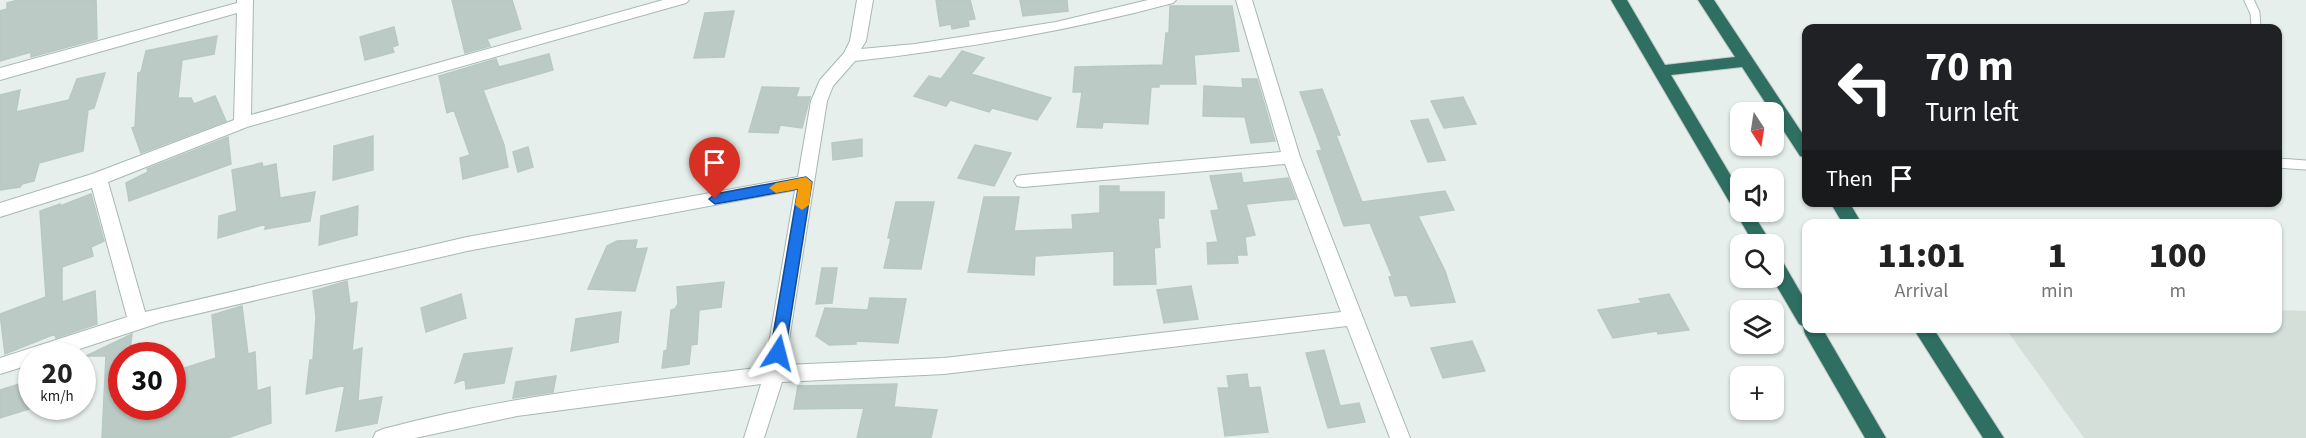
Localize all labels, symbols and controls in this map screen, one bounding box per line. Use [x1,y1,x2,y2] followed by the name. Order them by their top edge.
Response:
[1925,37,2014,97] text: 70 m
[1826,48,1904,126] icon: left
[1925,93,2019,132] text: Turn left
[1730,102,1784,156] north arrow
[1730,102,1784,420] map controls
[689,137,740,199] pin
[698,146,731,179] icon: arrive
[1885,162,1918,195] icon: arrive
[1826,163,1873,195] text: Then
[1730,168,1784,222] button: sound
[1877,230,1966,281] text: 11:01
[2048,230,2067,281] text: 1
[2149,230,2207,281] text: 100
[1730,234,1784,288] button: search
[1895,277,1948,305] text: Arrival
[2041,277,2073,305] text: min
[2169,277,2186,305] text: m
[1730,300,1784,354] button: layers
[746,321,810,385] position arrow
[108,342,186,420] speed limit sign: 30
[41,352,73,395] text: 20
[1730,366,1784,420] button: +
[40,386,74,407] text: km/h

